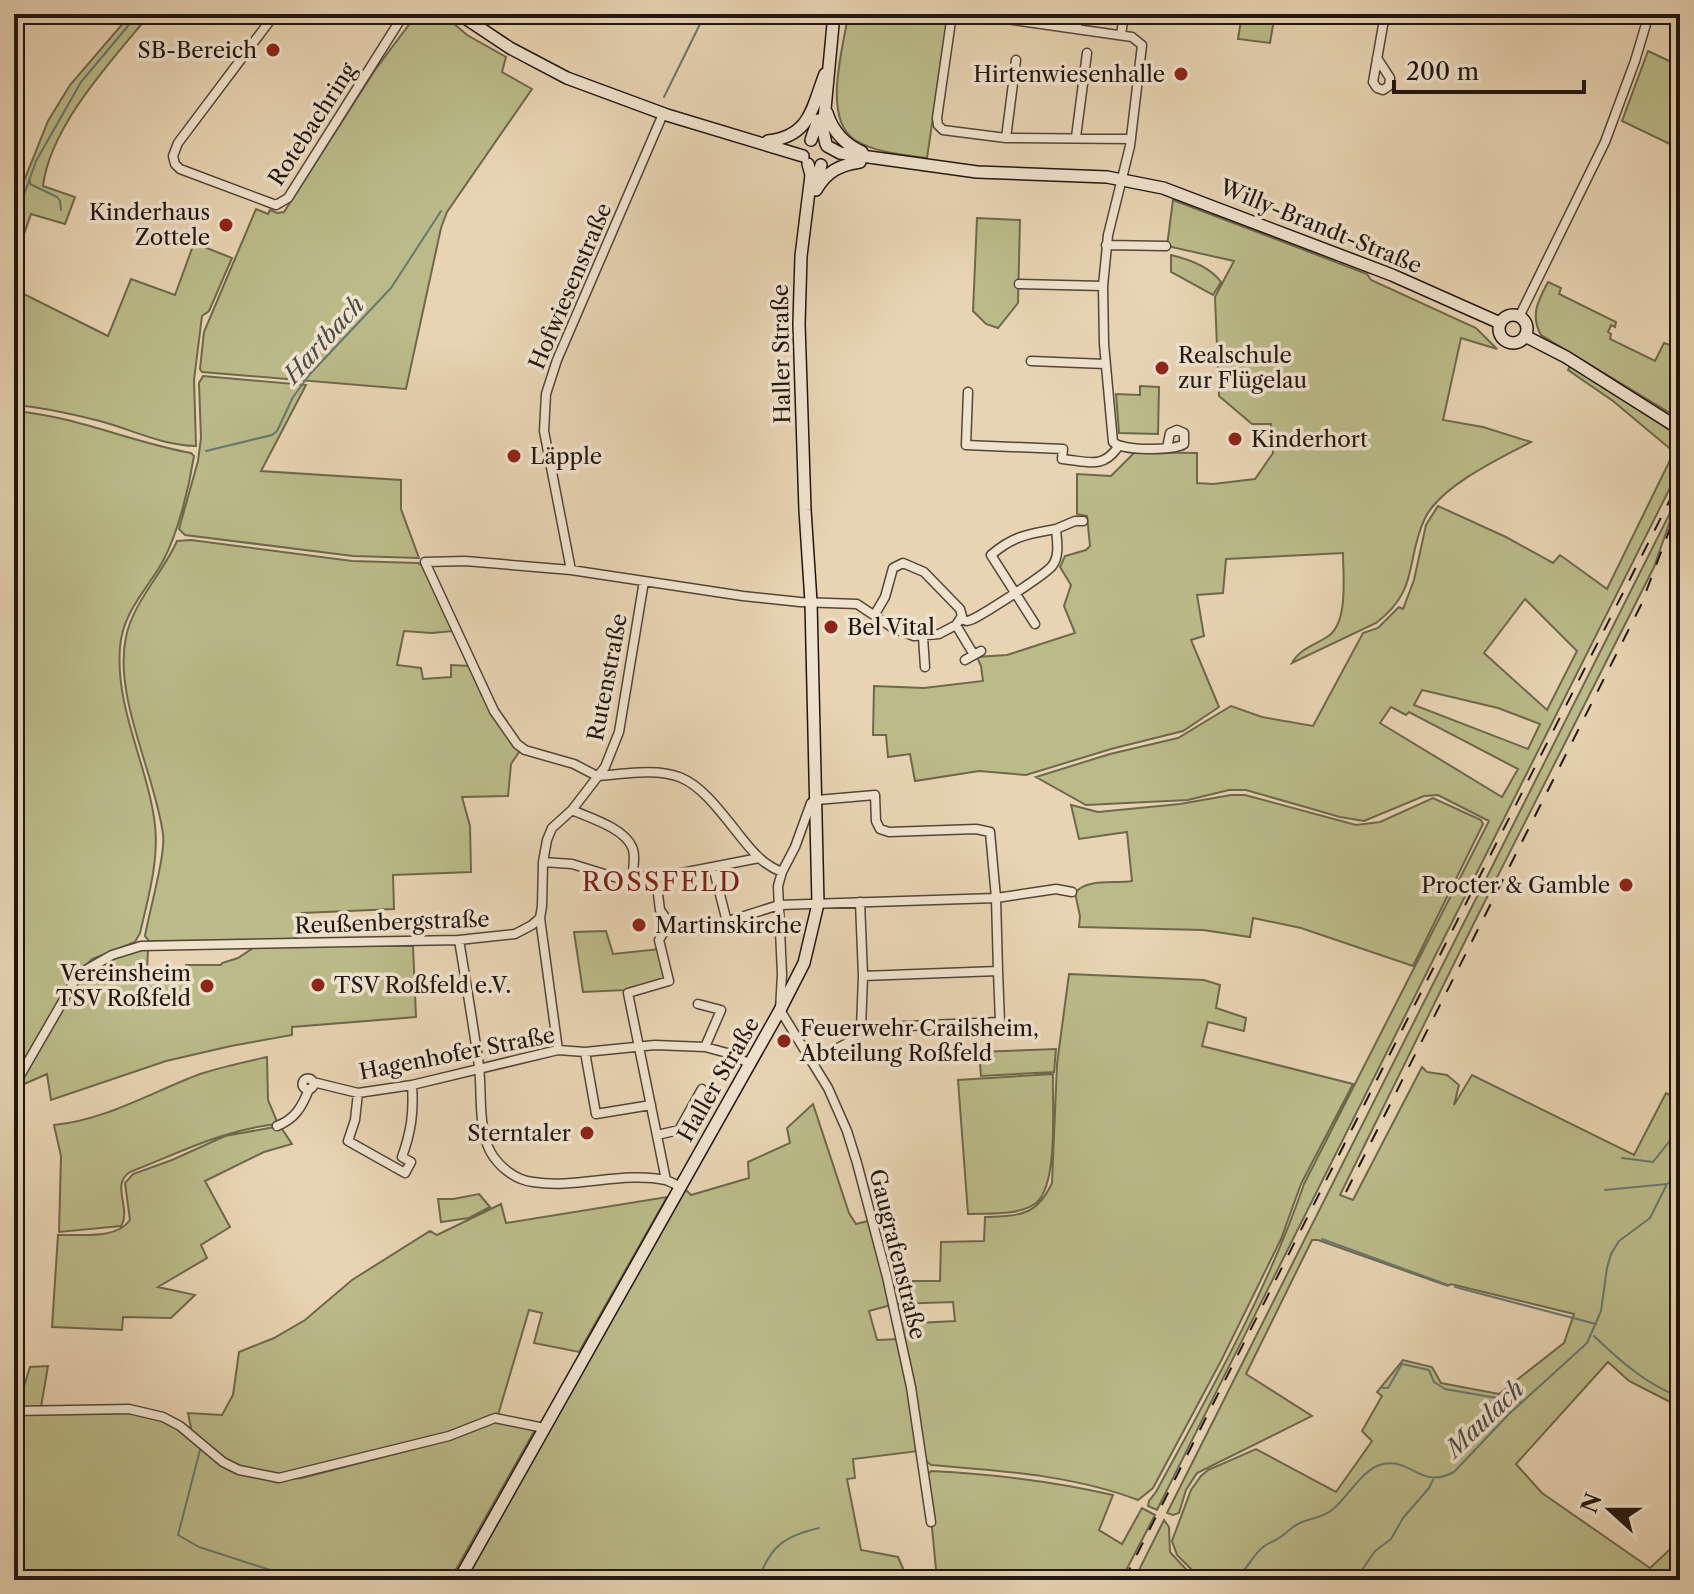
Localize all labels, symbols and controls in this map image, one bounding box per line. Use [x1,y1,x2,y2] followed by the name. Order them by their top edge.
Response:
[138,37,257,64] place label: SB-Bereich
[264,41,282,59] marker: SB-Bereich
[1394,44,1584,94] scale bar
[263,57,362,191] street label: Rotebachring
[1406,57,1479,86] text: 200 m
[973,61,1165,88] place label: Hirtenwiesenhalle
[1172,65,1190,83] marker: Hirtenwiesenhalle
[1215,173,1426,279] street label: Willy-Brandt-Straße
[89,199,210,251] place label: Kinderhaus Zottele
[523,199,618,373] street label: Hofwiesenstraße
[217,216,235,234] marker: Kinderhaus Zottele
[767,284,796,424] street label: Haller Straße
[276,290,370,390] water label: Hartbach
[1178,342,1307,394] place label: Realschule zur Flügelau
[1153,359,1171,377] marker: Realschule zur Flügelau
[1251,426,1368,453] place label: Kinderhort
[1226,430,1244,448] marker: Kinderhort
[530,443,602,470] place label: Läpple
[505,447,523,465] marker: Läpple
[582,611,633,743] street label: Rutenstraße
[847,614,935,641] place label: Bel Vital
[822,618,840,636] marker: Bel Vital
[582,866,742,898] district label: ROSSFELD
[1421,872,1610,899] place label: Procter & Gamble
[1617,876,1635,894] marker: Procter & Gamble
[294,906,490,939] street label: Reußenbergstraße
[655,912,802,939] place label: Martinskirche
[630,916,648,934] marker: Martinskirche
[56,960,192,1012] place label: Vereinsheim TSV Roßfeld
[334,972,511,999] place label: TSV Roßfeld e.V.
[309,976,327,994] marker: TSV Roßfeld e.V.
[198,977,216,995] marker: Vereinsheim TSV Roßfeld
[672,1012,765,1146] street label: Haller Straße
[799,1015,1039,1067] place label: Feuerwehr Crailsheim, Abteilung Roßfeld
[357,1021,557,1086] street label: Hagenhofer Straße
[775,1032,793,1050] marker: Feuerwehr Crailsheim, Abteilung Roßfeld
[467,1120,571,1147] place label: Sterntaler
[578,1124,596,1142] marker: Sterntaler
[863,1166,932,1342] street label: Gaugrafenstraße
[1437,1374,1530,1465] water label: Maulach
[1570,1470,1650,1550] north arrow
[1576,1489,1608,1517] text: N

